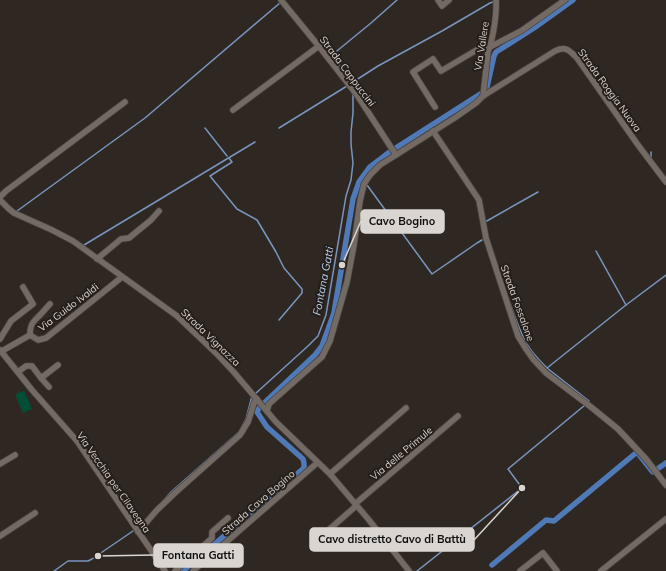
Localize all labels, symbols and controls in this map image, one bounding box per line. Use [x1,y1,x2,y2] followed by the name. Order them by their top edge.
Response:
[471,21,492,72] street label: Via Vallere
[317,34,378,109] street label: Strada Cappuccini
[575,46,644,134] street label: Strada Roggia Nuova
[361,210,444,233] callout: Cavo Bogino
[369,214,436,228] text: Cavo Bogino
[309,245,337,317] water label: Fontana Gatti
[498,263,537,343] street label: Strada Fossalone
[36,280,101,334] street label: Via Guido Ivaldi
[178,306,243,369] street label: Strada Vignazza
[368,424,435,483] street label: Via delle Primule
[74,429,153,535] street label: Via Vecchia per Cilavegna
[219,467,298,538] street label: Strada Cavo Bogino
[310,528,474,551] callout: Cavo distretto Cavo di Battù
[318,532,466,546] text: Cavo distretto Cavo di Battù
[154,544,243,567] callout: Fontana Gatti
[162,548,234,562] text: Fontana Gatti

